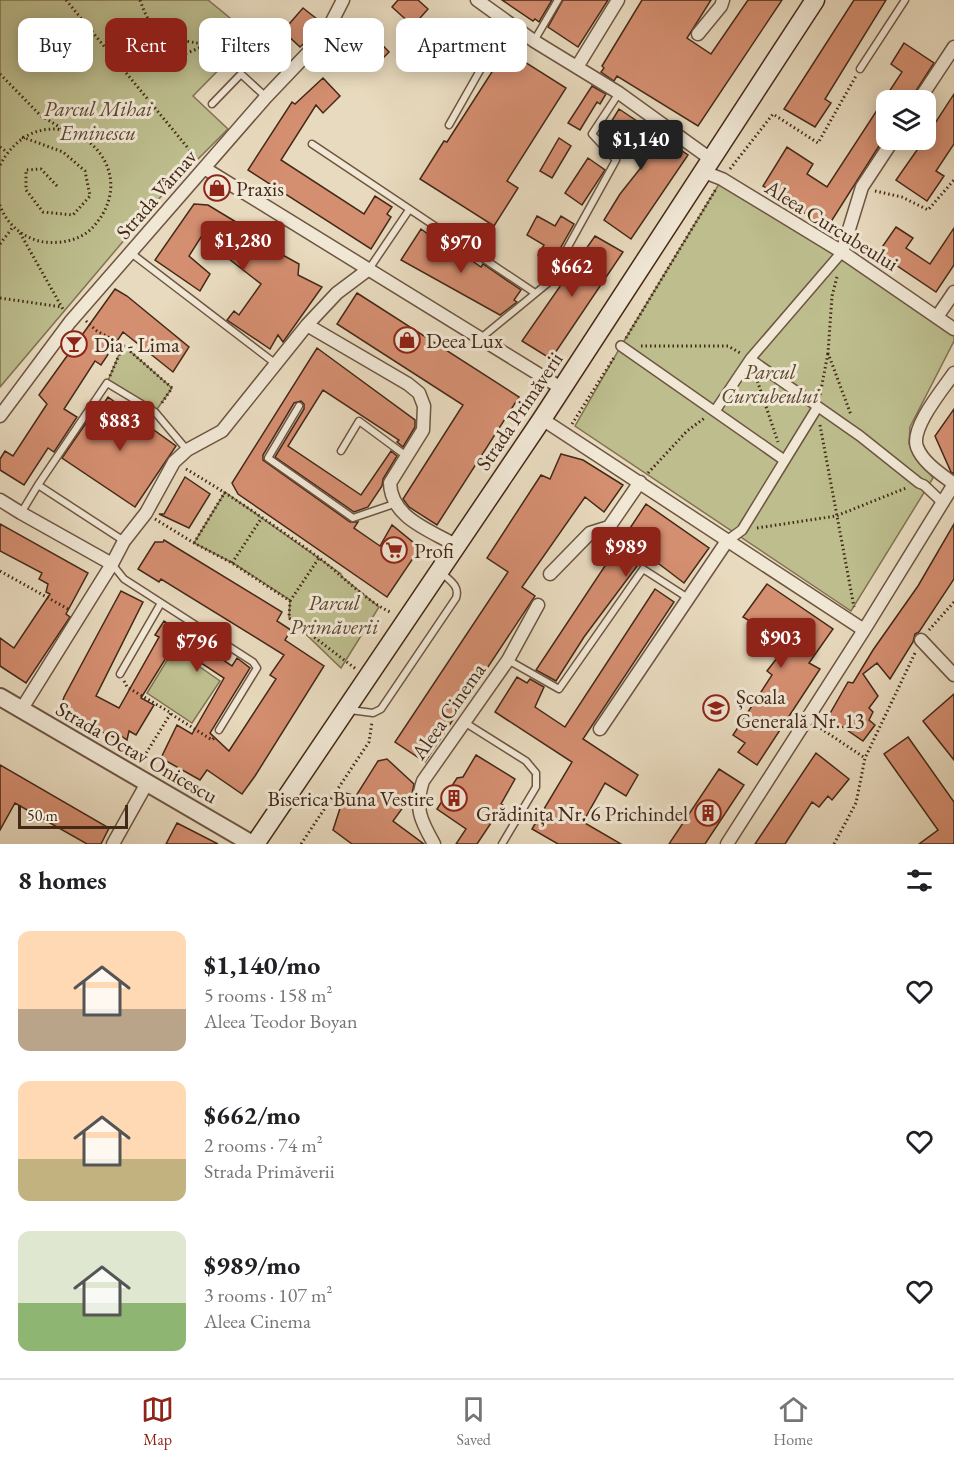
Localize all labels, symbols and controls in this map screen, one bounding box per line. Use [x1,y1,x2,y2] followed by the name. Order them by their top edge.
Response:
[18,18,93,72] chip: Buy
[105,18,187,72] chip: Rent
[199,18,291,72] chip: Filters
[303,18,384,72] chip: New
[396,18,527,72] chip: Apartment
[876,90,936,150] map controls
[876,90,936,150] button: layers
[44,95,153,146] park label: Parcul Mihai Eminescu
[592,120,690,171] pin: $1,140
[613,126,669,152] text: $1,140
[110,143,203,245] street label: Strada Vârnav
[202,173,232,203] shop icon: Praxis
[759,173,904,277] street label: Aleea Curcubeului
[236,175,284,202] place label: Praxis
[194,221,292,272] pin: $1,280
[425,223,497,274] pin: $970
[215,227,271,253] text: $1,280
[441,229,481,255] text: $970
[536,247,608,298] pin: $662
[552,253,592,279] text: $662
[392,325,422,355] shop icon: Deea Lux
[426,327,503,354] place label: Deea Lux
[59,329,89,359] bar icon: Dia - Lima
[94,331,180,358] place label: Dia - Lima
[469,347,569,475] street label: Strada Primăverii
[721,358,820,409] park label: Parcul Curcubeului
[84,401,156,452] pin: $883
[100,407,140,433] text: $883
[590,527,662,578] pin: $989
[606,533,646,559] text: $989
[379,535,409,565] supermarket icon: Profi
[414,537,454,564] place label: Profi
[290,589,379,640] park label: Parcul Primăverii
[745,618,817,669] pin: $903
[161,622,233,673] pin: $796
[761,624,801,650] text: $903
[177,628,217,654] text: $796
[404,657,492,766] street label: Aleea Cinema
[736,683,865,734] place label: Școala Generală Nr. 13
[701,693,731,723] school or university icon: Școala Generală Nr. 13
[51,695,223,809] street label: Strada Octav Onicescu
[439,783,469,813] building icon: Biserica Buna Vestire
[268,785,434,812] place label: Biserica Buna Vestire
[693,798,723,828] building icon: Grădinița Nr. 6 Prichindel
[476,800,688,827] place label: Grădinița Nr. 6 Prichindel
[18,802,128,830] scale bar
[27,805,58,826] text: 50 m
[18,863,107,897] text: 8 homes
[903,864,936,897] icon: filters
[204,948,320,982] text: $1,140/mo
[66,955,138,1027] icon: home
[903,975,936,1008] icon: heart
[204,982,332,1008] text: 5 rooms · 158 m²
[204,1008,358,1034] text: Aleea Teodor Boyan
[204,1098,300,1132] text: $662/mo
[66,1105,138,1177] icon: home
[903,1125,936,1158] icon: heart
[204,1132,323,1158] text: 2 rooms · 74 m²
[204,1158,335,1184] text: Strada Primăverii
[204,1248,300,1282] text: $989/mo
[66,1255,138,1327] icon: home
[903,1275,936,1308] icon: heart
[204,1282,332,1308] text: 3 rooms · 107 m²
[204,1308,311,1334] text: Aleea Cinema
[141,1393,174,1450] tab: Map
[457,1393,491,1450] tab: Saved
[773,1393,813,1450] tab: Home

